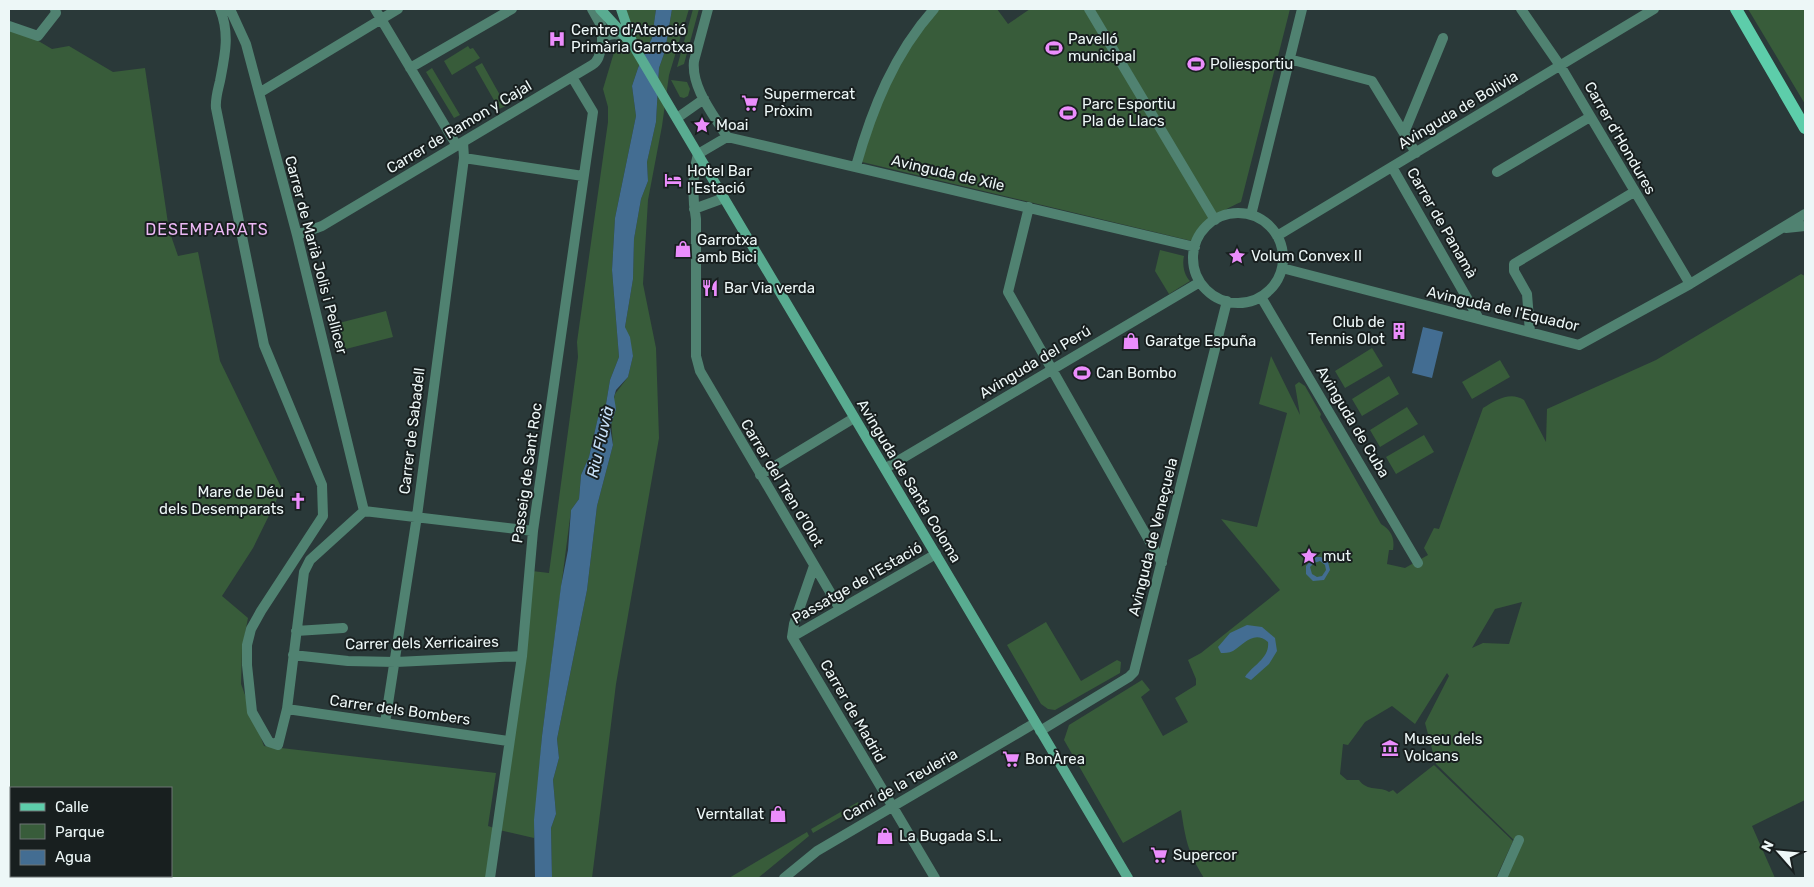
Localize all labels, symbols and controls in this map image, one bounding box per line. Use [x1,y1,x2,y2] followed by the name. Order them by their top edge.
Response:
[571,21,693,56] place label: Centre d'Atenció Primària Garrotxa
[547,29,567,49] hospital icon: Centre d'Atenció Primària Garrotxa
[1068,30,1136,65] place label: Pavelló municipal
[1044,38,1064,58] sports icon: Pavelló municipal
[1186,54,1206,74] sports icon: Poliesportiu
[1210,55,1293,73] place label: Poliesportiu
[1395,67,1521,153] street label: Avinguda de Bolivia
[383,77,535,177] street label: Carrer de Ramon y Cajal
[1580,78,1660,198] street label: Carrer d'Hondures
[764,85,855,120] place label: Supermercat Pròxim
[740,93,760,113] supermarket icon: Supermercat Pròxim
[1082,95,1176,130] place label: Parc Esportiu Pla de Llacs
[1058,103,1078,123] sports icon: Parc Esportiu Pla de Llacs
[692,115,712,135] place icon: Moai
[716,116,748,134] place label: Moai
[890,151,1006,195] street label: Avinguda de Xile
[281,154,351,356] street label: Carrer de Marià Jolis i Pellicer
[687,162,752,197] place label: Hotel Bar l'Estació
[1403,164,1481,282] street label: Carrer de Panamà
[663,170,683,190] hotel icon: Hotel Bar l'Estació
[145,220,269,239] district label: DESEMPARATS
[697,231,757,266] place label: Garrotxa amb Bici
[673,239,693,259] shop icon: Garrotxa amb Bici
[1227,246,1247,266] place icon: Volum Convex II
[1251,247,1362,265] place label: Volum Convex II
[700,278,720,298] restaurant icon: Bar Via verda
[724,279,815,297] place label: Bar Via verda
[1425,283,1581,335] street label: Avinguda de l'Equador
[1308,313,1385,348] place label: Club de Tennis Olot
[1389,321,1409,341] building icon: Club de Tennis Olot
[976,322,1094,402] street label: Avinguda del Perú
[1121,331,1141,351] shop icon: Garatge Espuña
[1145,332,1256,350] place label: Garatge Espuña
[1072,363,1092,383] sports icon: Can Bombo
[1313,363,1393,481] street label: Avinguda de Cuba
[1096,364,1177,382] place label: Can Bombo
[395,367,429,495] street label: Carrer de Sabadell
[853,396,965,566] street label: Avinguda de Santa Coloma
[508,402,546,544] street label: Passeig de Sant Roc
[583,404,617,480] water label: Riu Fluvià
[737,416,827,550] street label: Carrer del Tren d'Olot
[1125,456,1181,618] street label: Avinguda de Veneçuela
[159,483,284,518] place label: Mare de Déu dels Desemparats
[288,491,308,511] church icon: Mare de Déu dels Desemparats
[789,538,925,628] street label: Passatge de l'Estació
[1299,546,1319,566] place icon: mut
[1323,547,1351,565] place label: mut
[345,633,499,653] street label: Carrer dels Xerricaires
[816,657,890,765] street label: Carrer de Madrid
[328,691,472,729] street label: Carrer dels Bombers
[1404,730,1483,765] place label: Museu dels Volcans
[1380,738,1400,758] museum icon: Museu dels Volcans
[839,745,961,825] street label: Camí de la Teuleria
[1001,749,1021,769] supermarket icon: BonÀrea
[1025,750,1085,768] place label: BonÀrea
[10,787,172,877] legend
[55,798,89,816] text: Calle
[768,804,788,824] shop icon: Verntallat
[696,805,764,823] place label: Verntallat
[55,823,105,841] text: Parque
[875,826,895,846] shop icon: La Bugada S.L.
[899,827,1002,845] place label: La Bugada S.L.
[1754,827,1804,877] north arrow
[1758,838,1778,855] text: N
[1149,845,1169,865] supermarket icon: Supercor
[1173,846,1237,864] place label: Supercor
[55,848,91,866] text: Agua

